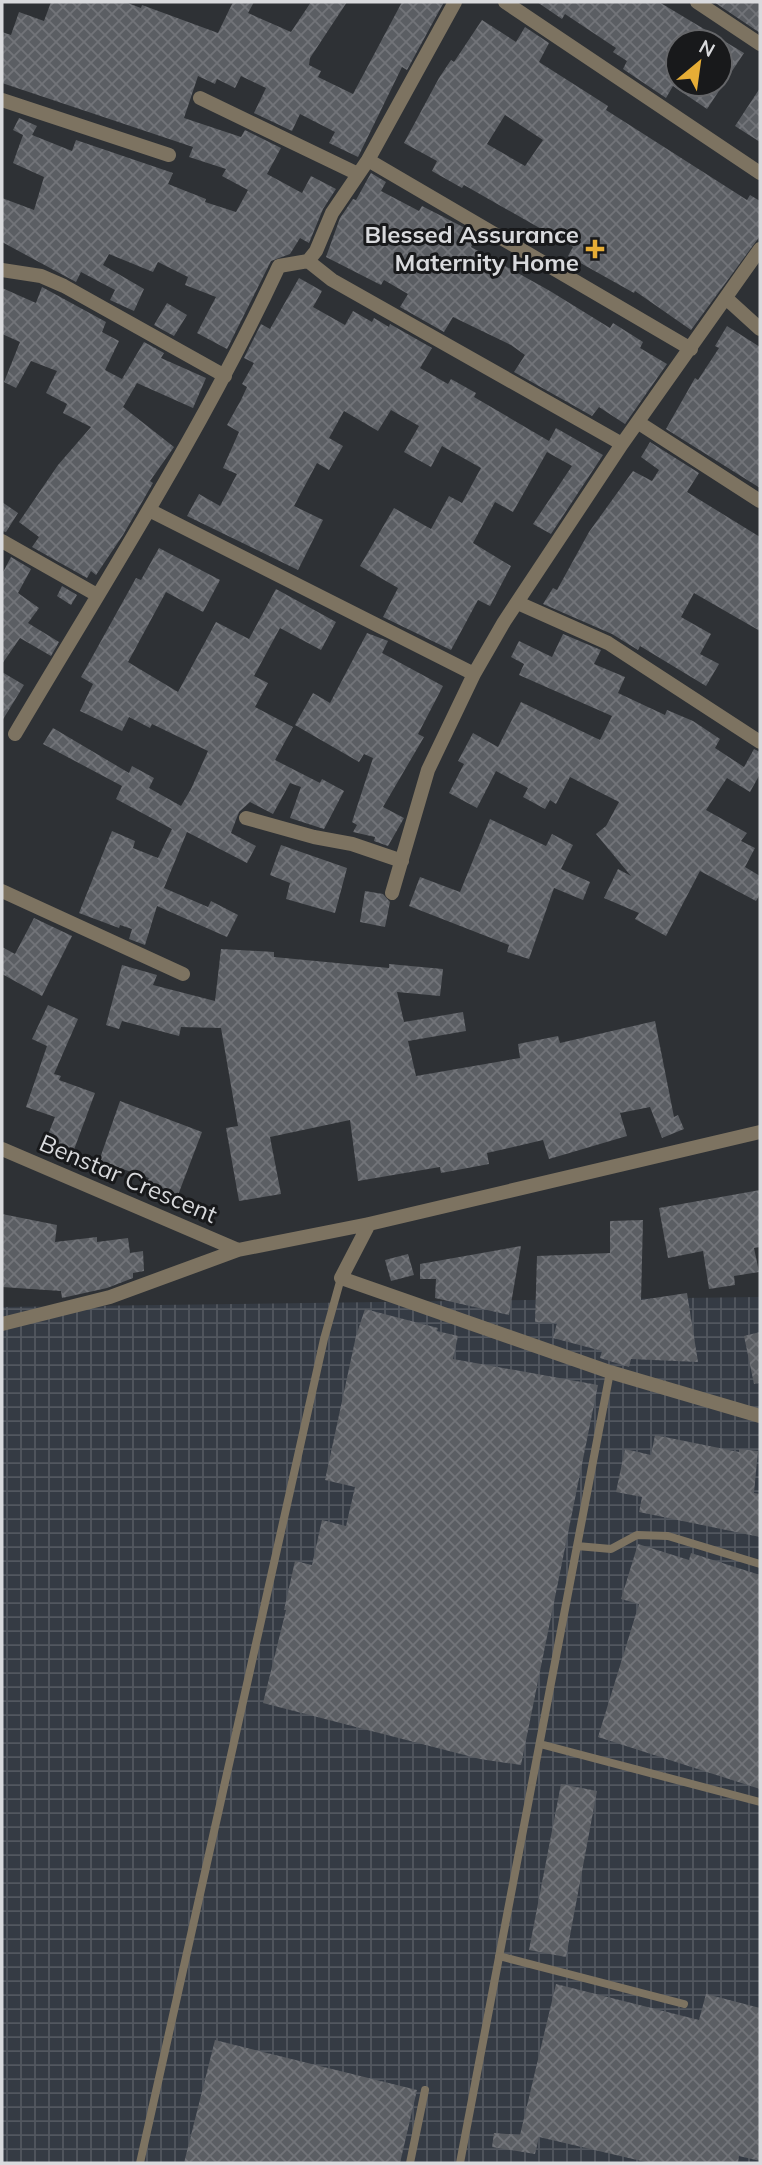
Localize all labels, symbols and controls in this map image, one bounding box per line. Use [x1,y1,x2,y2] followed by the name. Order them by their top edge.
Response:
[664,28,734,98] north arrow
[695,34,719,62] text: N
[365,219,579,277] place label: Blessed Assurance Maternity Home
[585,239,605,259] marker: Blessed Assurance Maternity Home
[35,1127,222,1229] street label: Benstar Crescent

